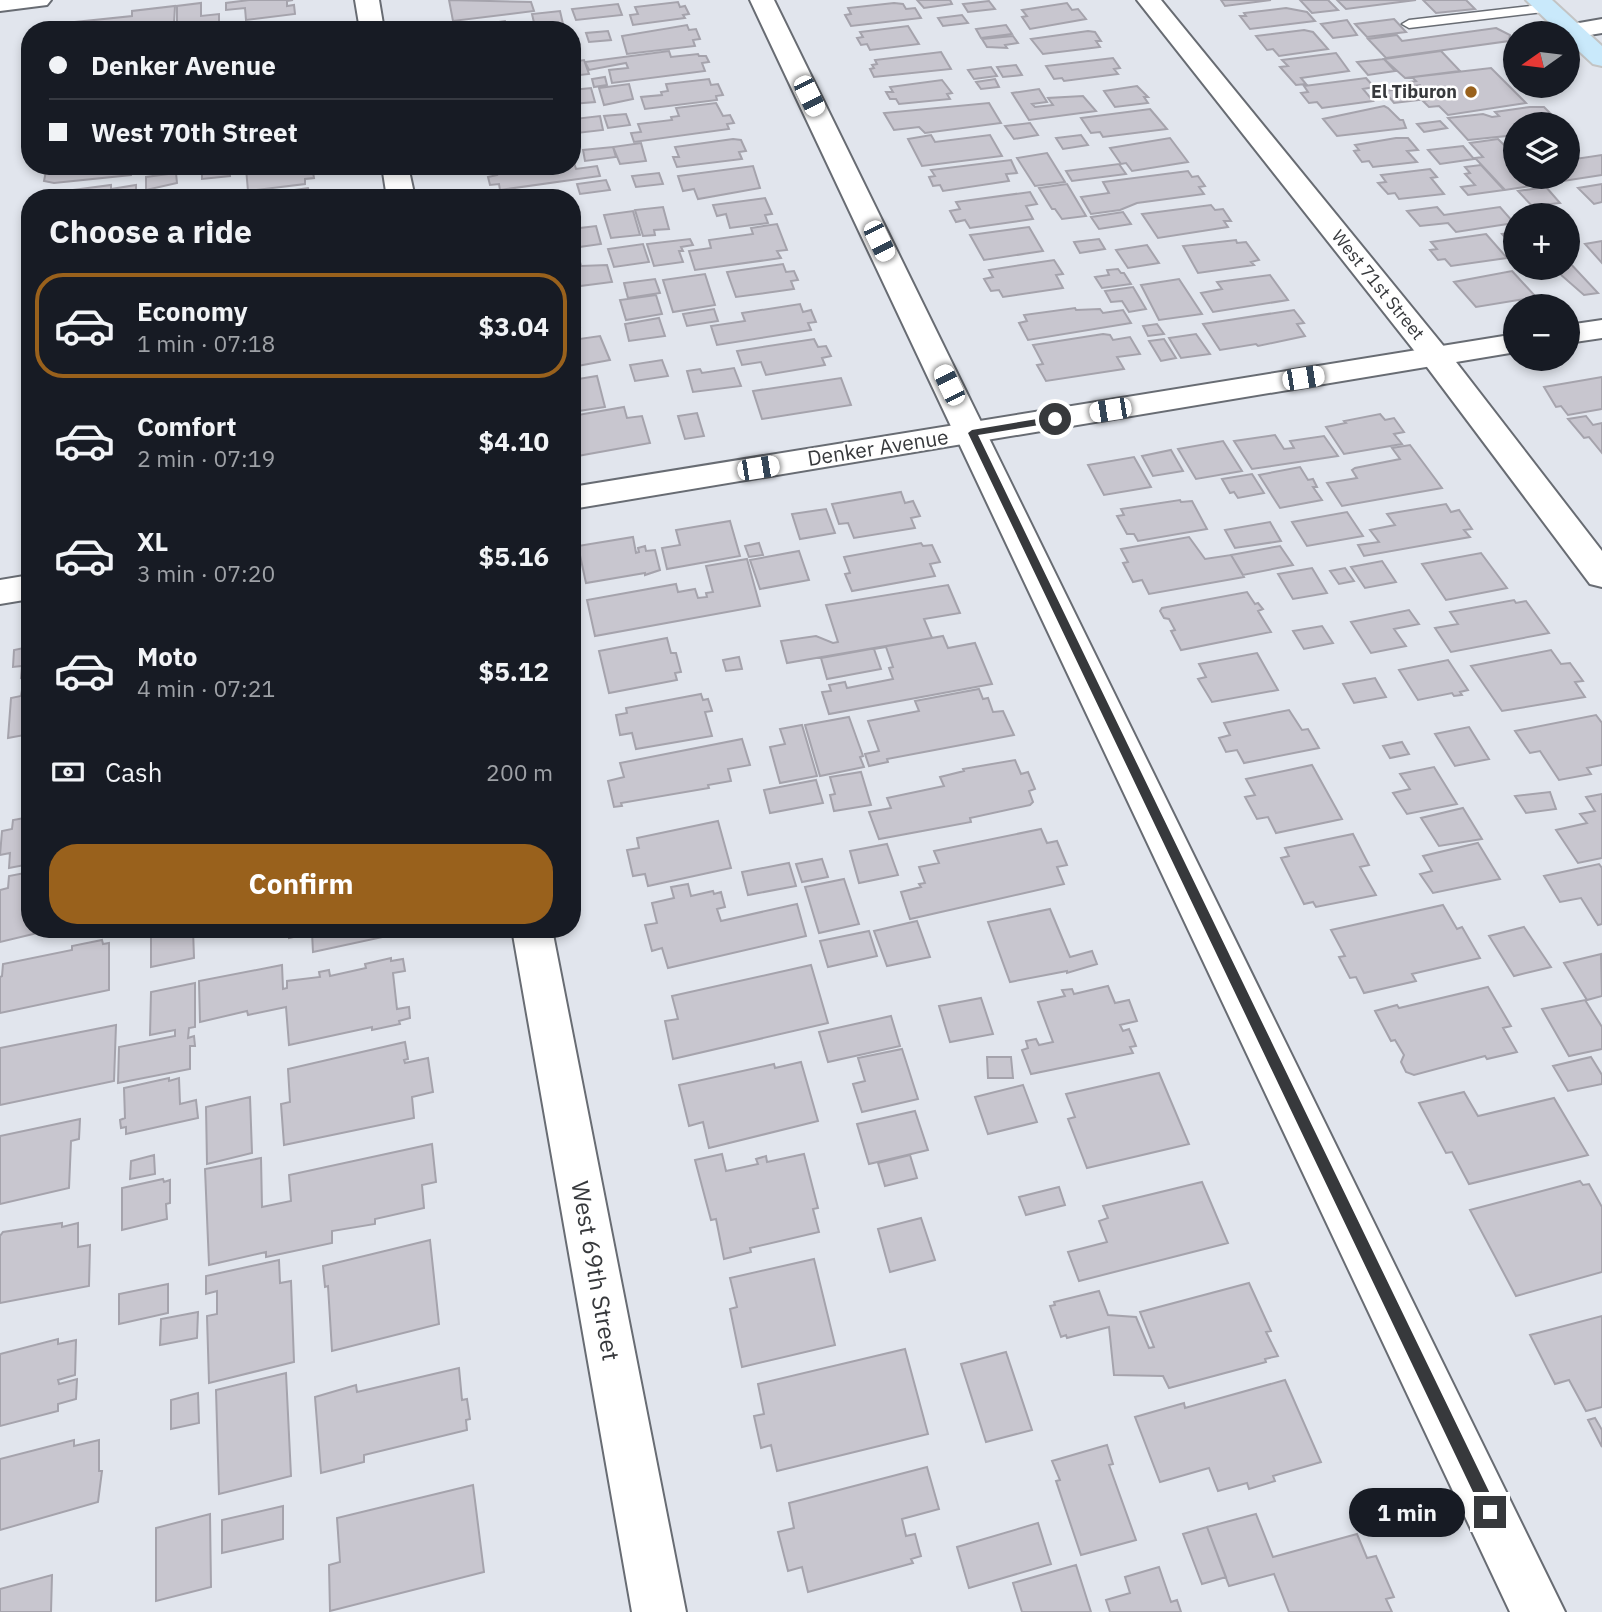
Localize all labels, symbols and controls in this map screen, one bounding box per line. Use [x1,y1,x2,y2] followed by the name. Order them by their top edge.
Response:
[1503,21,1580,98] north arrow
[1503,21,1580,371] map controls
[91,48,276,82] text: Denker Avenue
[791,73,828,119] car
[1371,80,1457,103] place label: El Tiburon
[1463,84,1479,100] marker: El Tiburon
[1503,112,1580,189] button: layers
[91,115,298,149] text: West 70th Street
[1503,203,1580,280] button: +
[49,210,252,252] text: Choose a ride
[861,218,898,264] car
[1327,225,1430,344] street label: West 71st Street
[53,294,116,357] icon: car
[137,294,248,328] text: Economy
[1503,294,1580,371] button: −
[479,309,549,343] text: $3.04
[137,328,275,358] text: 1 min · 07:18
[931,362,968,408] car
[1281,364,1326,392] car
[1088,396,1133,424] car
[1039,403,1071,435] route start
[53,409,116,472] icon: car
[137,409,236,443] text: Comfort
[805,422,950,472] street label: Denker Avenue
[479,424,549,458] text: $4.10
[137,443,275,473] text: 2 min · 07:19
[736,454,781,482] car
[53,524,116,587] icon: car
[137,524,168,558] text: XL
[479,539,549,573] text: $5.16
[137,558,275,588] text: 3 min · 07:20
[53,639,116,702] icon: car
[137,639,197,673] text: Moto
[479,654,549,688] text: $5.12
[137,673,275,703] text: 4 min · 07:21
[49,753,87,791] icon: cash
[105,755,162,789] text: Cash
[486,757,553,787] text: 200 m
[49,844,553,924] button: Confirm
[564,1178,628,1363] street label: West 69th Street
[1350,1488,1466,1536] callout: 1 min
[1474,1496,1506,1528] route end
[1377,1497,1437,1527] text: 1 min

